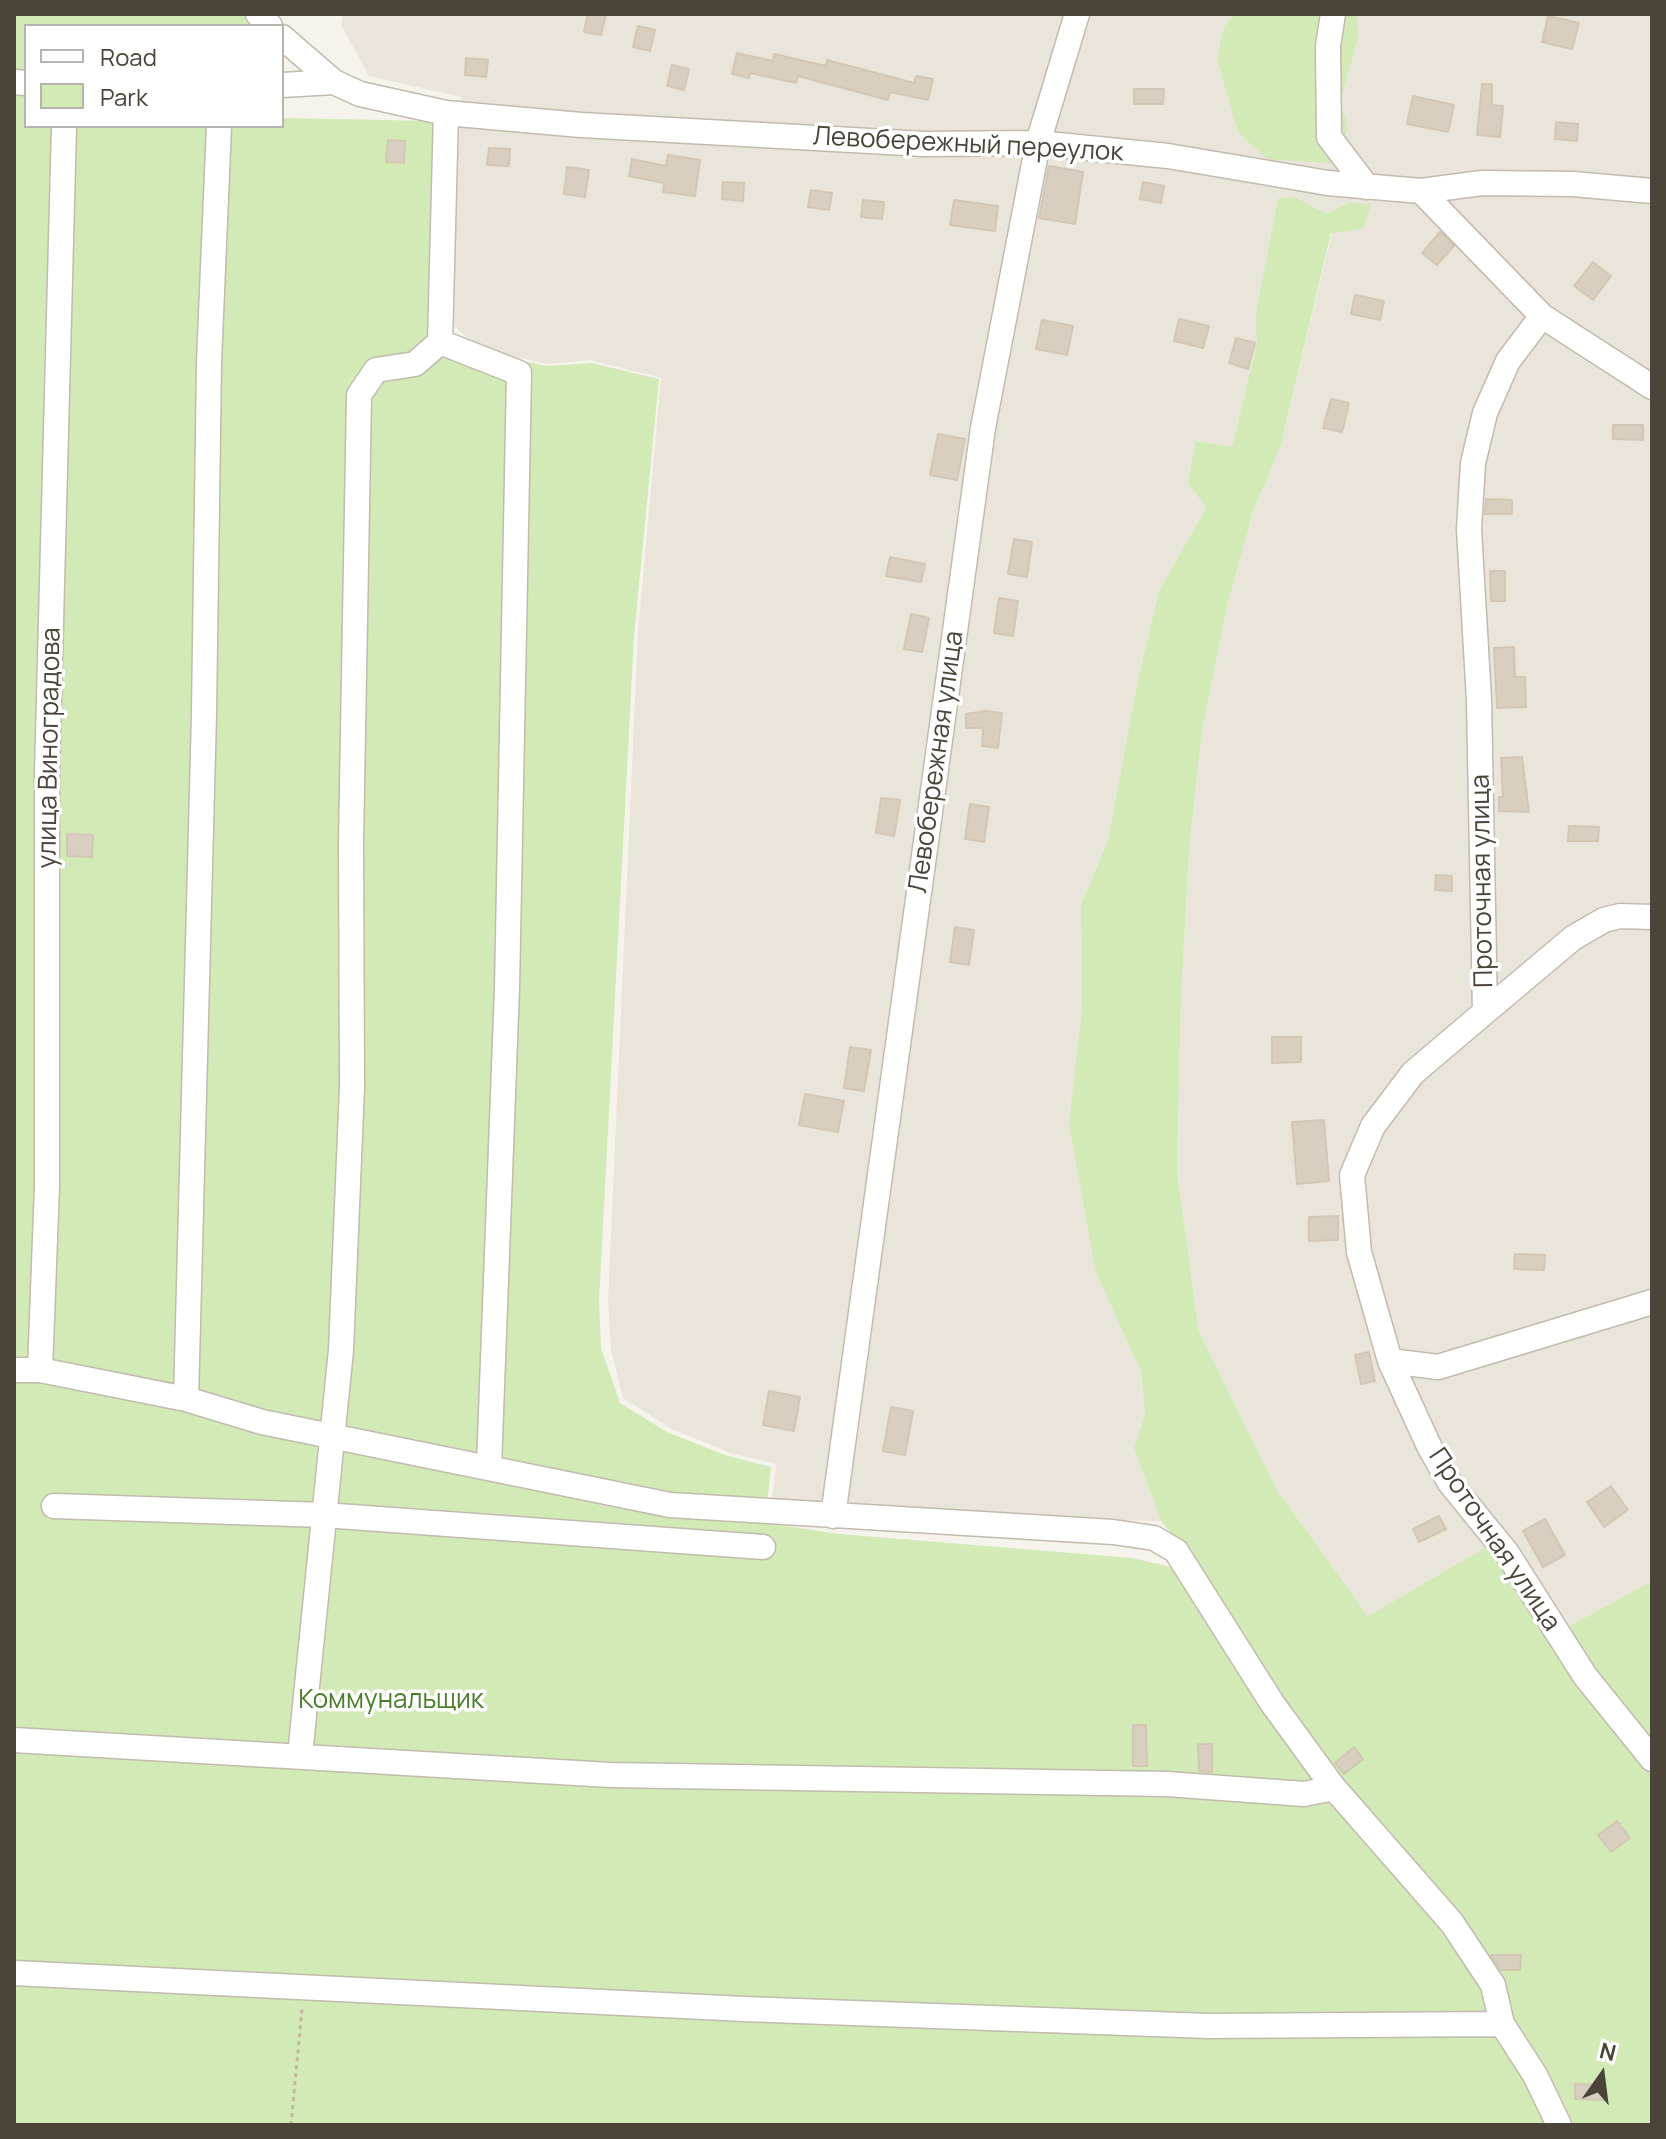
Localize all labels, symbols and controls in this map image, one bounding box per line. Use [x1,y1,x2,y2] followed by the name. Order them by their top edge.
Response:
[24,24,284,128] legend
[100,40,157,73] text: Road
[100,80,148,113] text: Park
[812,121,1124,169] street label: Левобережный переулок
[32,627,68,869] street label: улица Виноградова
[903,629,971,895] street label: Левобережная улица
[1466,774,1500,988] street label: Проточная улица
[1421,1443,1567,1637] street label: Проточная улица
[298,1685,484,1717] park label: Коммунальщик
[1562,2035,1642,2115] north arrow
[1597,2035,1619,2068] text: N

